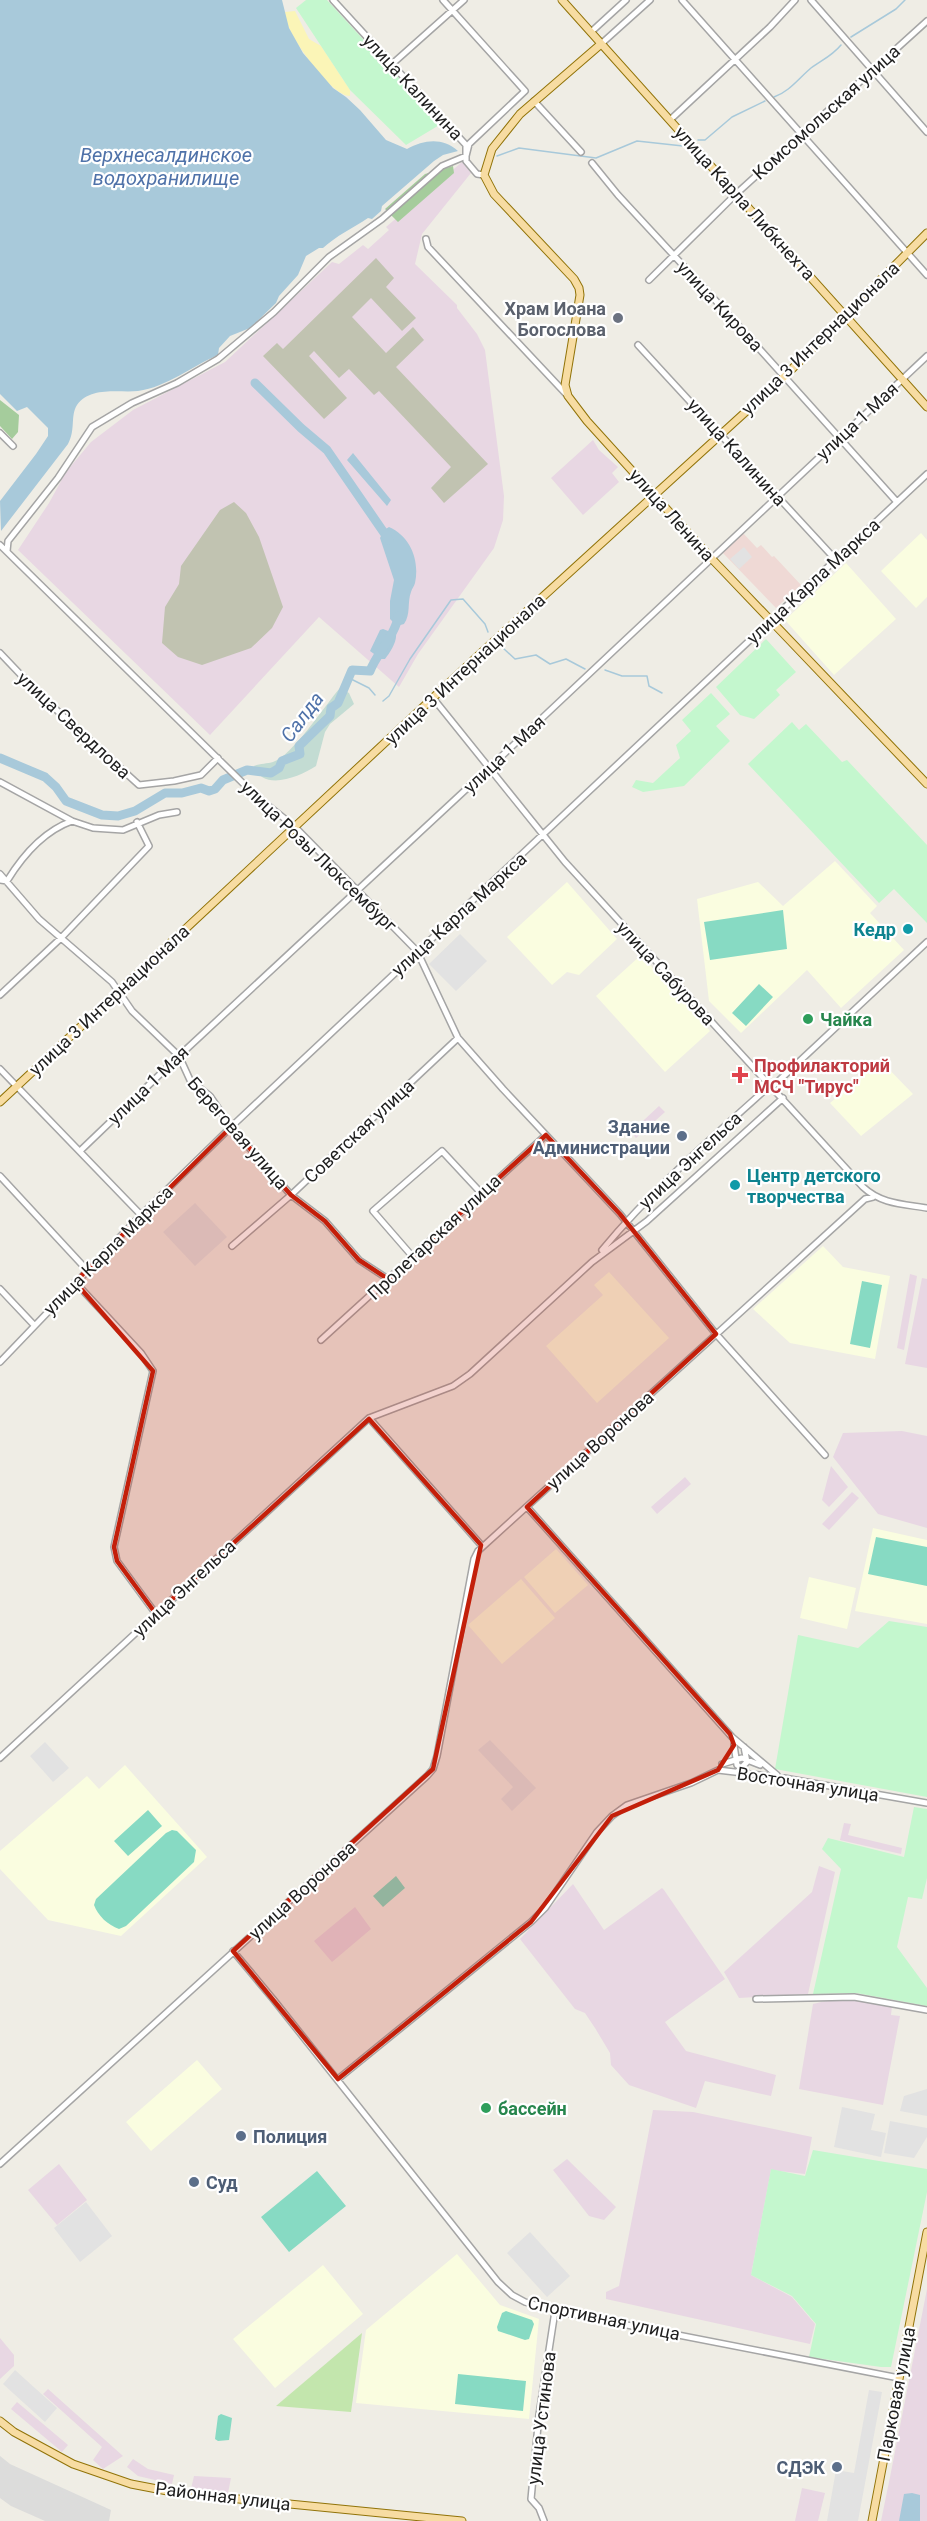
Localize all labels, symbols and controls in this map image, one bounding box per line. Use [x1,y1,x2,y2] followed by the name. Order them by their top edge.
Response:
[359,30,467,144] street label: улица Калинина
[748,40,904,184] street label: Комсомольская улица
[670,122,820,284] street label: улица Карла Либкнехта
[80,143,252,190] water label: Верхнесалдинское водохранилище
[673,256,767,356] street label: улица Кирова
[737,257,903,419] street label: улица 3 Интернационала
[504,298,606,340] place label: Храм Иоана Богослова
[611,311,625,325] marker: Храм Иоана Богослова
[812,378,902,464] street label: улица 1 Мая
[683,394,791,510] street label: улица Калинина
[625,464,719,566] street label: улица Ленина
[742,514,884,648] street label: улица Карла Маркса
[381,589,549,749] street label: улица 3 Интернационала
[13,667,135,783] street label: улица Свердлова
[275,687,329,747] water label: Салда
[459,711,549,797] street label: улица 1 Мая
[237,776,402,936] street label: улица Розы Люксембург
[387,848,531,980] street label: улица Карла Маркса
[613,917,719,1029] street label: улица Сабурова
[854,919,896,940] place label: Кедр
[25,920,193,1080] street label: улица 3 Интернационала
[901,922,915,936] marker: Кедр
[820,1009,872,1030] place label: Чайка
[801,1012,815,1026] marker: Чайка
[103,1041,193,1129] street label: улица 1 Мая
[754,1055,890,1097] place label: Профилакторий МСЧ "Тирус"
[731,1066,749,1084] marker: Профилакторий МСЧ "Тирус"
[183,1073,293,1193] street label: Береговая улица
[300,1075,418,1187] street label: Советская улица
[634,1107,746,1213] street label: улица Энгельса
[533,1116,670,1158] place label: Здание Администрации
[675,1129,689,1143] marker: Здание Администрации
[747,1165,881,1207] place label: Центр детского творчества
[363,1170,505,1304] street label: Пролетарская улица
[728,1178,742,1192] marker: Центр детского творчества
[39,1181,177,1319] street label: улица Карла Маркса
[542,1387,658,1493] street label: улица Воронова
[128,1535,240,1641] street label: улица Энгельса
[736,1762,880,1806] street label: Восточная улица
[244,1837,360,1943] street label: улица Воронова
[498,2098,567,2119] place label: бассейн
[479,2101,493,2115] marker: бассейн
[253,2126,327,2147] place label: Полиция
[234,2129,248,2143] marker: Полиция
[206,2172,238,2193] place label: Суд
[187,2175,201,2189] marker: Суд
[526,2292,682,2344] street label: Спортивная улица
[873,2325,919,2463] street label: Парковая улица
[522,2350,560,2486] street label: улица Устинова
[777,2457,825,2478] place label: СДЭК
[830,2460,844,2474] marker: СДЭК
[154,2477,292,2515] street label: Районная улица

